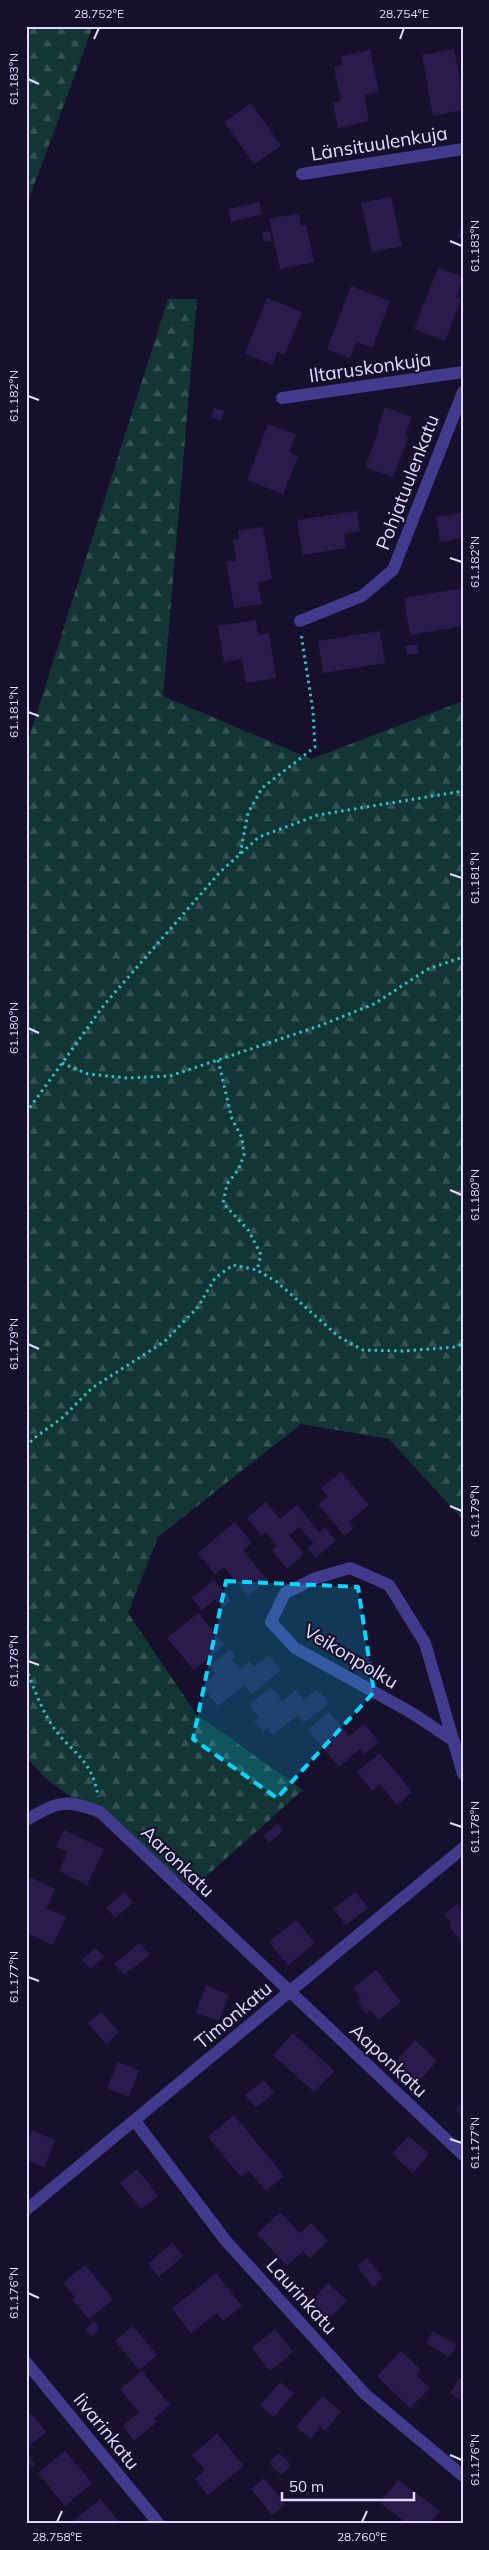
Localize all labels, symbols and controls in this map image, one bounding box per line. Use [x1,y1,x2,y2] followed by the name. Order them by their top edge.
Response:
[74,6,124,21] text: 28.752°E
[379,6,429,21] text: 28.754°E
[6,53,21,105] text: 61.183°N
[309,120,449,166] street label: Länsituulenkuja
[467,220,482,272] text: 61.183°N
[307,347,433,387] street label: Iltaruskonkuja
[6,370,21,422] text: 61.182°N
[370,411,444,553] street label: Pohjatuulenkatu
[467,536,482,588] text: 61.182°N
[6,686,21,738] text: 61.181°N
[467,852,482,904] text: 61.181°N
[6,1002,21,1054] text: 61.180°N
[467,1169,482,1221] text: 61.180°N
[6,1318,21,1370] text: 61.179°N
[467,1485,482,1537] text: 61.179°N
[299,1618,403,1694] street label: Veikonpolku
[6,1635,21,1687] text: 61.178°N
[467,1801,482,1853] text: 61.178°N
[136,1820,220,1902] street label: Aaronkatu
[6,1951,21,2003] text: 61.177°N
[190,1976,276,2054] street label: Timonkatu
[345,2018,433,2102] street label: Aaponkatu
[467,2117,482,2169] text: 61.177°N
[262,2253,342,2339] street label: Laurinkatu
[6,2267,21,2319] text: 61.176°N
[69,2388,145,2474] street label: Iivarinkatu
[467,2434,482,2486] text: 61.176°N
[282,2470,414,2502] scale bar
[289,2477,324,2496] text: 50 m
[32,2529,82,2544] text: 28.758°E
[337,2529,387,2544] text: 28.760°E

